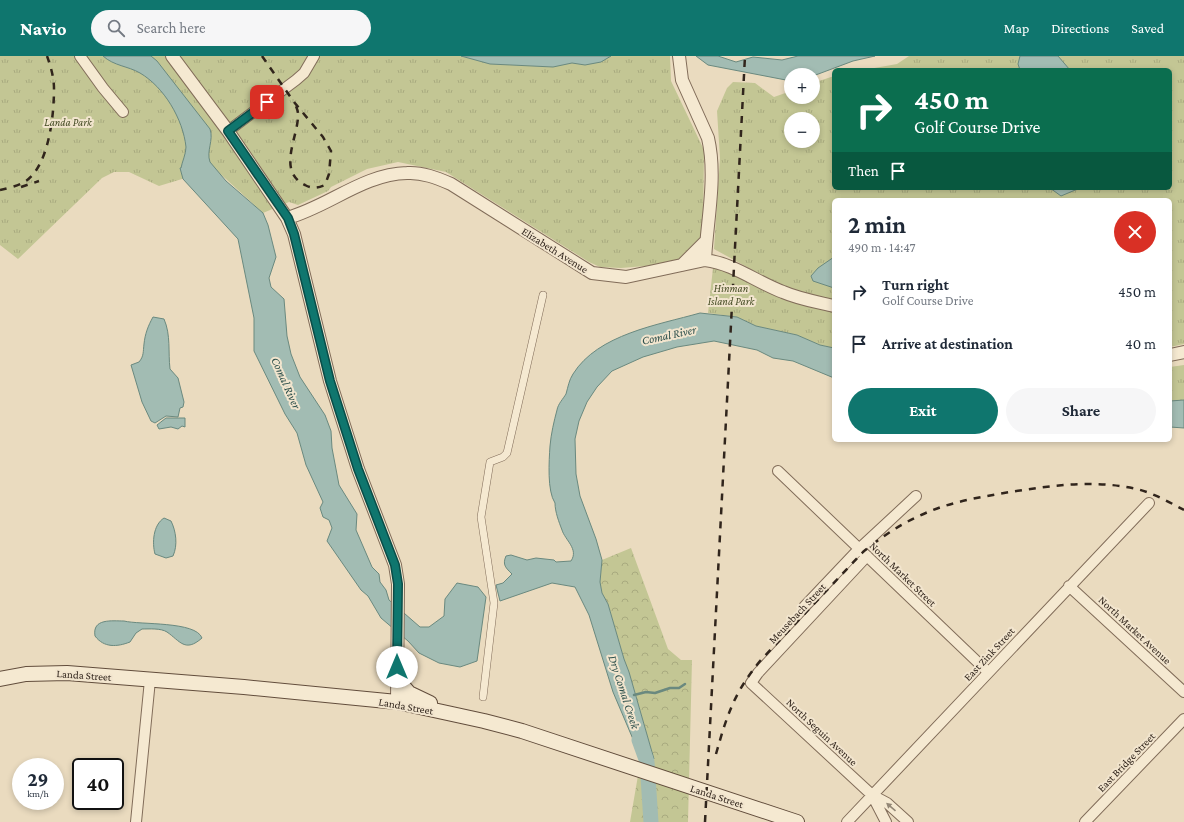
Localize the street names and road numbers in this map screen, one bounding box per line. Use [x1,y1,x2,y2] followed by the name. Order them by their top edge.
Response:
[520,225,591,275] street label: Elizabeth Avenue
[867,539,939,609] street label: North Market Street
[766,580,828,646] street label: Meusebach Street
[1096,593,1174,667] street label: North Market Avenue
[961,625,1017,683] street label: East Zink Street
[56,667,112,683] street label: Landa Street
[378,695,435,717] street label: Landa Street
[783,696,860,769] street label: North Seguin Avenue
[1095,730,1158,795] street label: East Bridge Street
[689,782,745,810] street label: Landa Street

